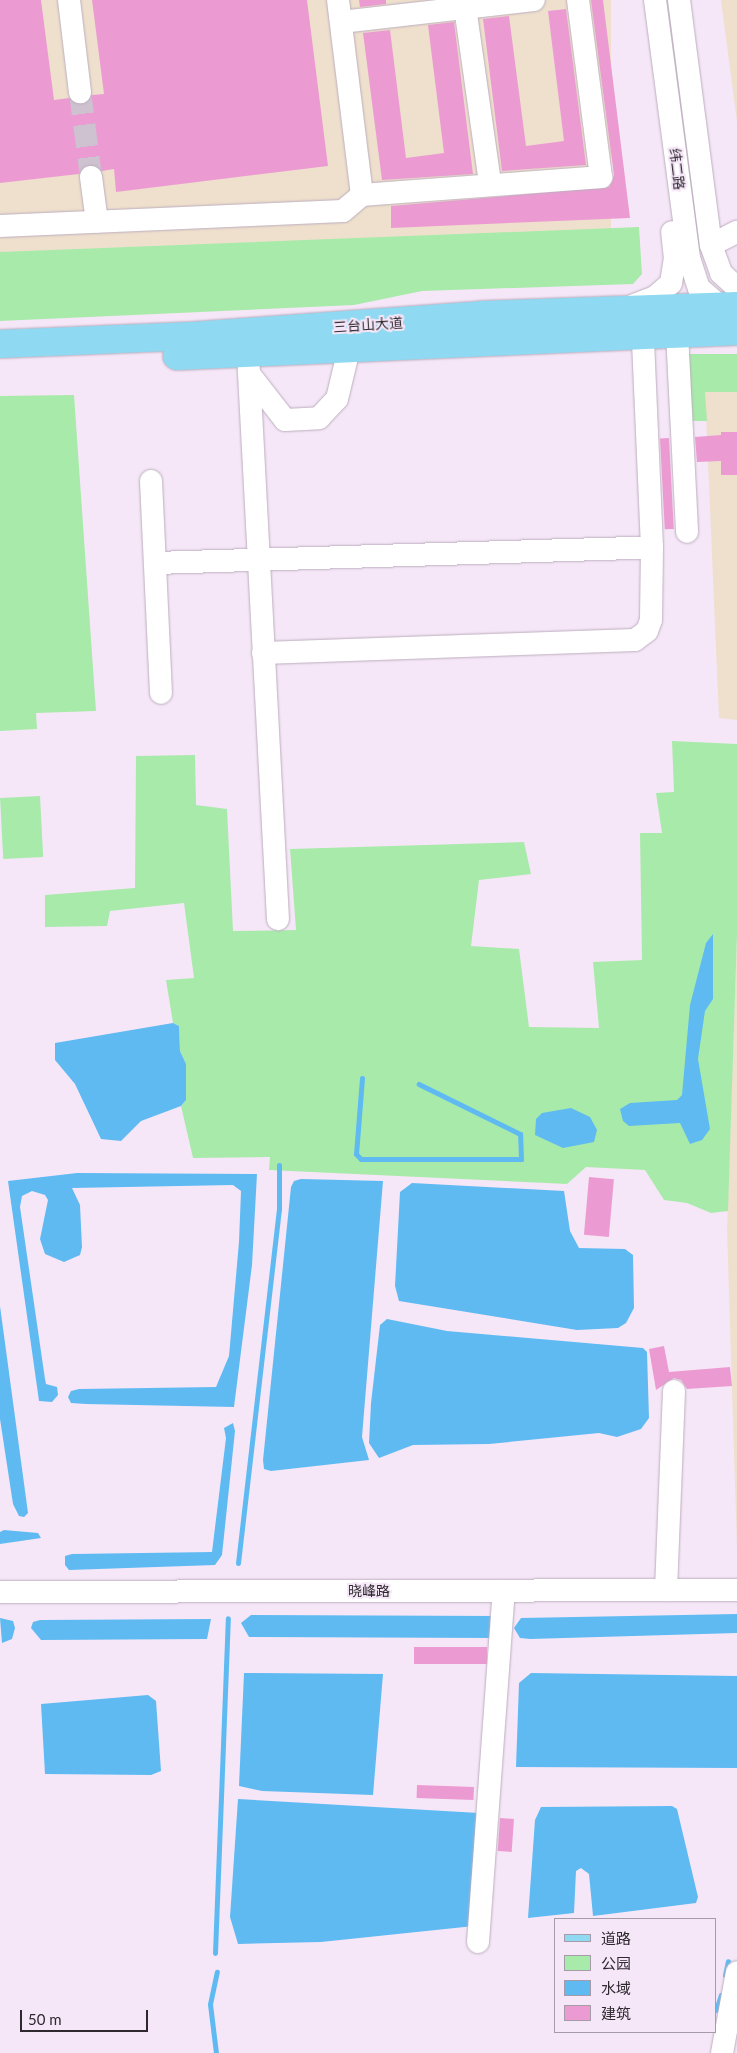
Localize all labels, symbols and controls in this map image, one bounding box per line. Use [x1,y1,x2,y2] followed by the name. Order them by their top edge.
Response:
[666,147,688,191] street label: 纬二路
[332,314,404,336] street label: 三台山大道
[348,1583,390,1599] street label: 晓峰路
[554,1918,717,2033] legend
[601,1929,631,1947] text: 道路
[601,1954,631,1972] text: 公园
[601,1979,631,1997] text: 水域
[22,2000,150,2032] scale bar
[601,2004,631,2022] text: 建筑
[28,2010,62,2028] text: 50 m

